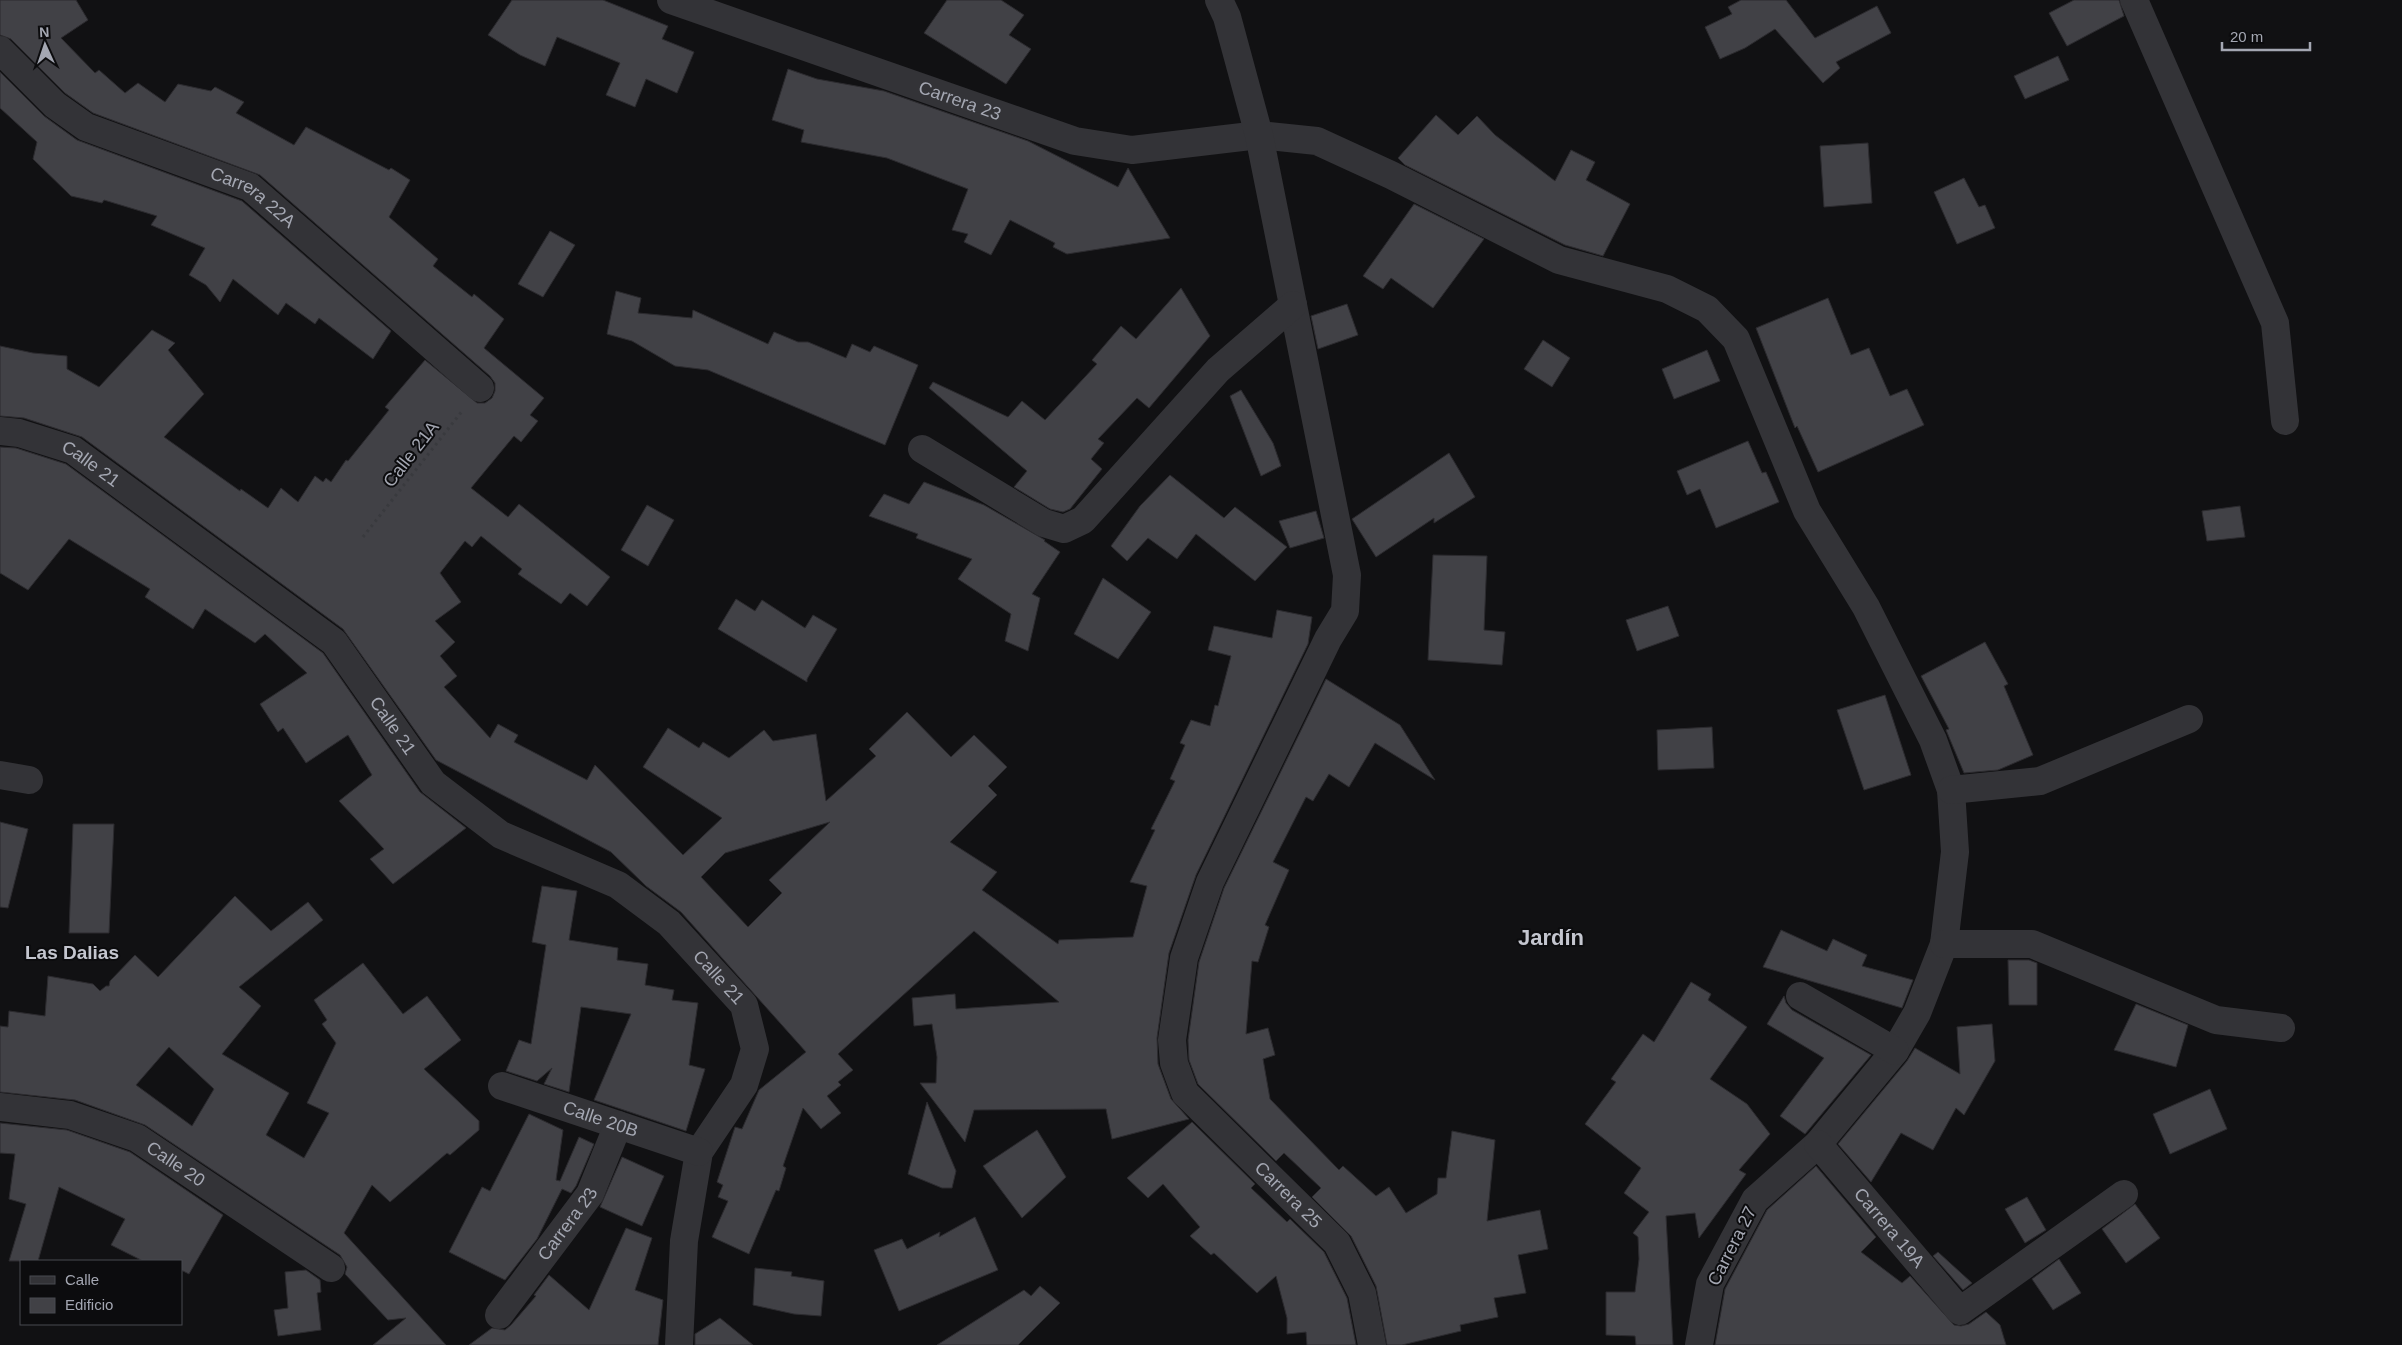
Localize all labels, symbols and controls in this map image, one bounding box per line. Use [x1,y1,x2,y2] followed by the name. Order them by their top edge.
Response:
[20,20,70,70] north arrow
[2222,20,2310,52] scale bar
[39,24,50,40] text: N
[2230,28,2263,45] text: 20 m
[916,77,1004,124] street label: Carrera 23
[208,163,299,232] street label: Carrera 22A
[379,417,443,491] street label: Calle 21A
[60,437,123,491] street label: Calle 21
[366,693,420,758] street label: Calle 21
[1518,925,1584,950] district label: Jardín
[25,942,119,963] district label: Las Dalias
[689,946,748,1008] street label: Calle 21
[560,1097,641,1141] street label: Calle 20B
[143,1137,209,1191] street label: Calle 20
[1251,1158,1326,1232] street label: Carrera 25
[1850,1184,1929,1272] street label: Carrera 19A
[534,1185,601,1264] street label: Carrera 23
[1704,1203,1760,1289] street label: Carrera 27
[20,1260,182,1325] legend
[65,1271,99,1288] text: Calle
[65,1296,113,1313] text: Edificio

